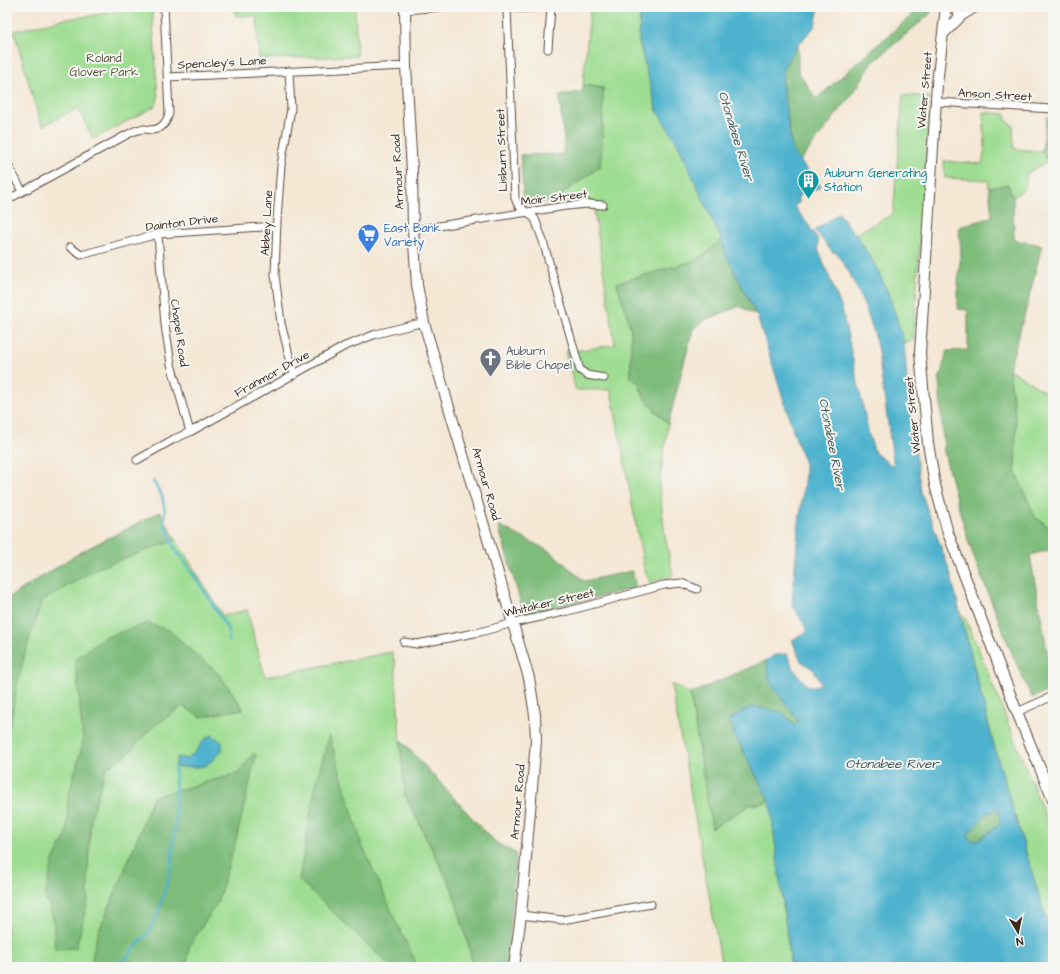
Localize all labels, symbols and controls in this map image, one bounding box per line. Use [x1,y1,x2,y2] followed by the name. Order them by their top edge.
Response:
[70,50,139,81] park label: Roland Glover Park
[913,51,937,129] street label: Water Street
[177,52,268,75] street label: Spencley's Lane
[957,85,1033,105] street label: Anson Street
[714,89,759,185] water label: Otonabee River
[492,108,512,192] street label: Lisburn Street
[388,134,408,210] street label: Armour Road
[824,165,927,196] place label: Auburn Generating Station
[796,167,822,200] building icon: Auburn Generating Station
[520,185,588,211] street label: Moir Street
[257,189,278,256] street label: Abbey Lane
[145,210,220,236] street label: Dainton Drive
[384,220,442,252] place label: East Bank Variety
[356,222,382,255] supermarket icon: East Bank Variety
[166,298,192,368] street label: Chapel Road
[506,343,572,374] place label: Auburn Bible Chapel
[477,345,503,378] church icon: Auburn Bible Chapel
[231,346,313,402] street label: Franmor Drive
[900,376,925,454] street label: Water Street
[814,397,850,493] water label: Otonabee River
[467,445,505,523] street label: Armour Road
[502,584,596,622] street label: Whitaker Street
[845,755,940,773] water label: Otonabee River
[506,764,530,840] street label: Armour Road
[998,912,1038,952] north arrow
[1015,933,1024,949] text: N

